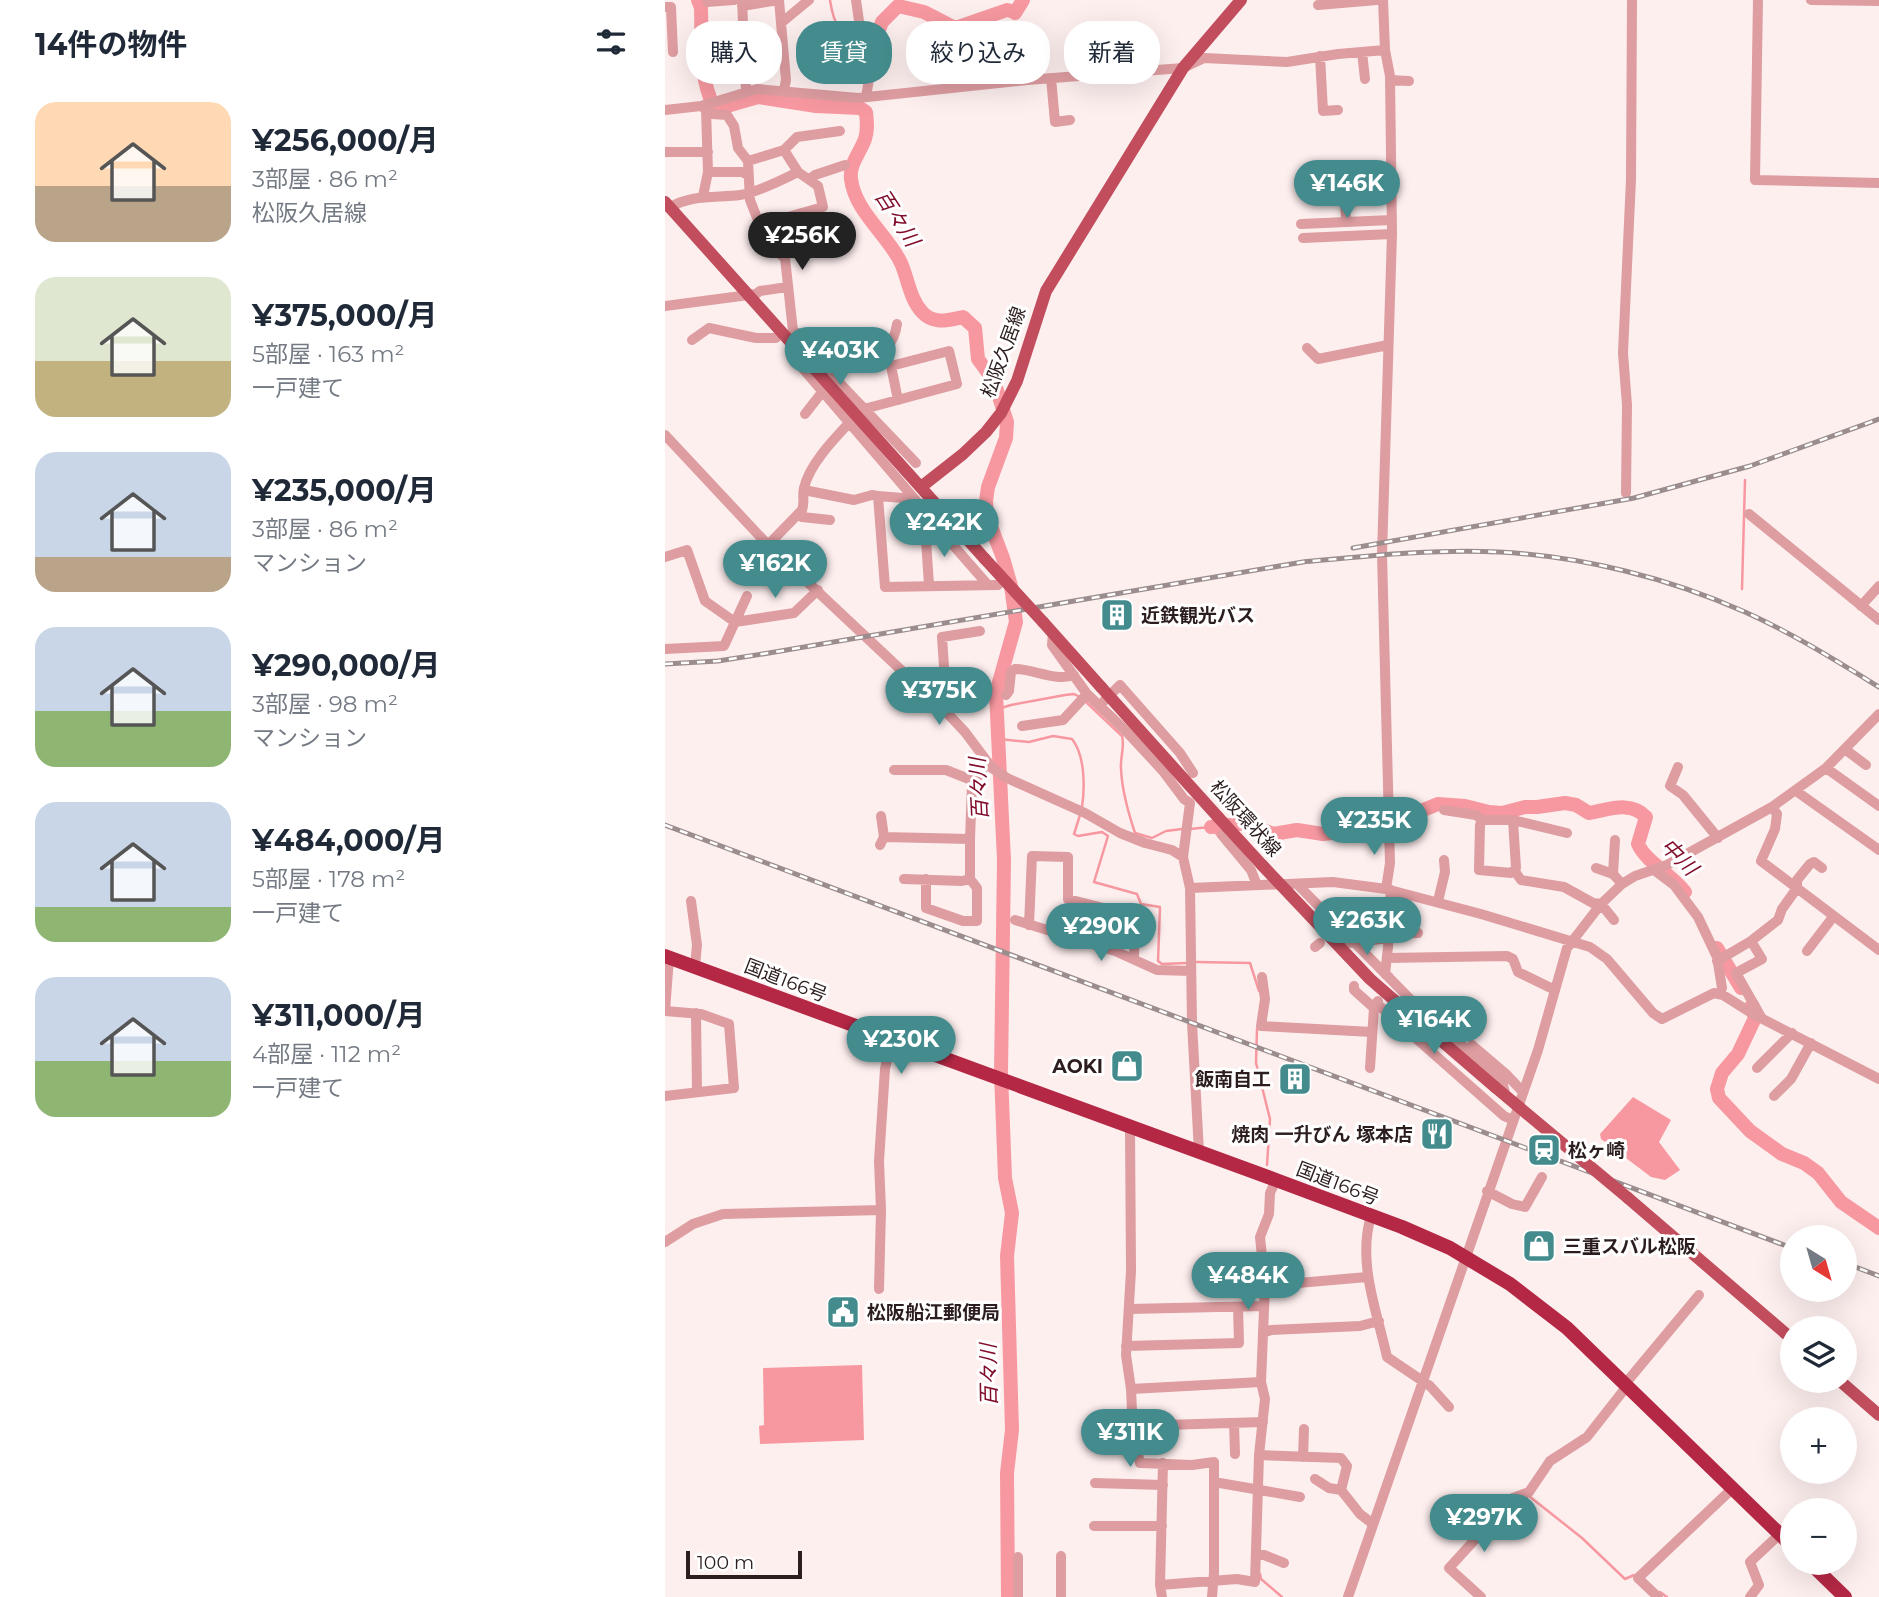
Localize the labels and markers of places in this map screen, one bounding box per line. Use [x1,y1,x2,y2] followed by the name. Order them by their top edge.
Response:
[1298,160,1396,220] pin: ¥146K
[753,212,851,272] pin: ¥256K
[791,328,889,387] pin: ¥403K
[895,500,993,559] pin: ¥242K
[726,540,824,600] pin: ¥162K
[1098,596,1136,634] building icon: 近鉄観光バス
[1141,604,1255,627] place label: 近鉄観光バス
[890,668,988,727] pin: ¥375K
[1325,798,1423,857] pin: ¥235K
[1318,898,1416,957] pin: ¥263K
[1052,904,1150,963] pin: ¥290K
[1385,996,1483,1056] pin: ¥164K
[852,1016,950,1076] pin: ¥230K
[1108,1047,1146,1085] shop icon: AOKI
[1051,1055,1103,1078] place label: AOKI
[1276,1060,1314,1098] building icon: 飯南自工
[1195,1068,1271,1091] place label: 飯南自工
[1418,1115,1456,1153] restaurant icon: 焼肉 一升びん 塚本店
[1231,1123,1413,1146] place label: 焼肉 一升びん 塚本店
[1525,1131,1563,1169] station icon: 松ヶ崎
[1568,1139,1625,1162] place label: 松ヶ崎
[1520,1227,1558,1265] shop icon: 三重スバル松阪
[1563,1235,1696,1258] place label: 三重スバル松阪
[1199,1252,1297,1312] pin: ¥484K
[824,1293,862,1331] public building icon: 松阪船江郵便局
[867,1301,1000,1324] place label: 松阪船江郵便局
[1081,1410,1179,1469] pin: ¥311K
[1435,1494,1533,1554] pin: ¥297K

